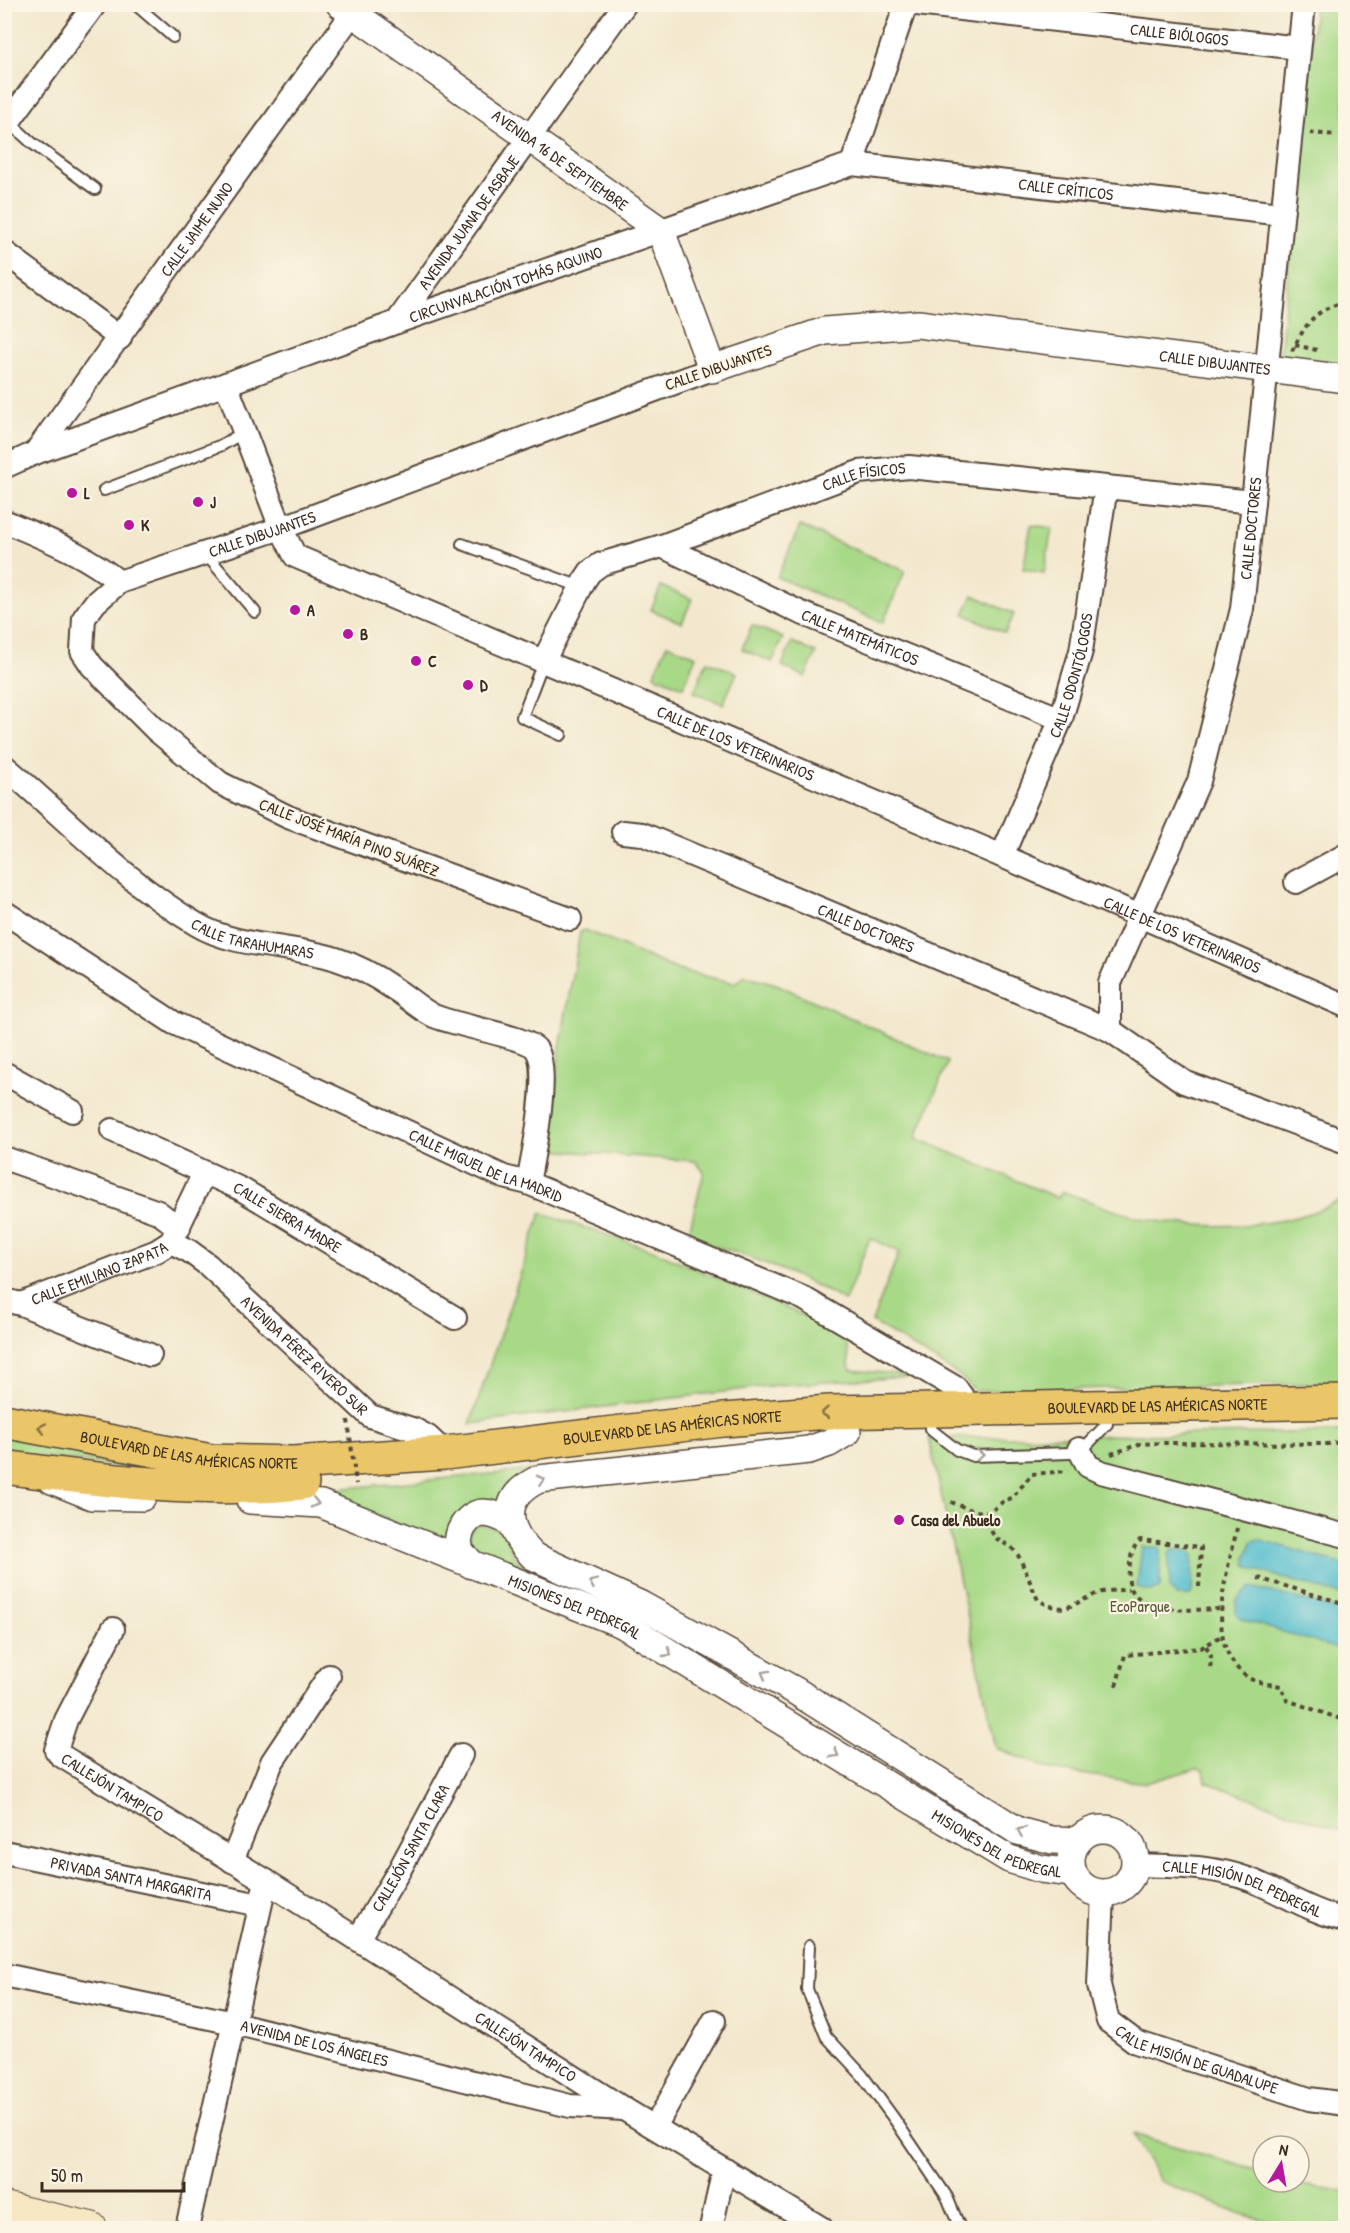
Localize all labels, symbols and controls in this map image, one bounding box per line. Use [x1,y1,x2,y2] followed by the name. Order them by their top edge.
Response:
[1129,18,1230,51] street label: CALLE BIÓLOGOS
[488,104,633,216] street label: AVENIDA 16 DE SEPTIEMBRE
[413,150,524,294] street label: AVENIDA JUANA DE ASBAJE
[1017,172,1115,205] street label: CALLE CRÍTICOS
[155,177,238,281] street label: CALLE JAIME NUNO
[406,241,605,328] street label: CIRCUNVALACIÓN TOMÁS AQUINO
[662,338,775,396] street label: CALLE DIBUJANTES
[1158,344,1272,380] street label: CALLE DIBUJANTES
[819,456,907,496] street label: CALLE FÍSICOS
[1234,476,1266,581] street label: CALLE DOCTORES
[84,482,90,504] place label: L
[65,486,79,500] marker: L
[210,491,216,513] place label: J
[191,495,205,509] marker: J
[206,505,319,562] street label: CALLE DIBUJANTES
[141,514,150,536] place label: K
[122,518,136,532] marker: K
[307,599,315,621] place label: A
[288,603,302,617] marker: A
[798,603,923,671] street label: CALLE MATEMÁTICOS
[1043,611,1098,741] street label: CALLE ODONTÓLOGOS
[360,623,368,645] place label: B
[341,627,355,641] marker: B
[428,650,437,672] place label: C
[409,654,423,668] marker: C
[480,674,488,696] place label: D
[461,678,475,692] marker: D
[654,700,818,786] street label: CALLE DE LOS VETERINARIOS
[256,793,442,881] street label: CALLE JOSÉ MARÍA PINO SUÁREZ
[1100,891,1265,979] street label: CALLE DE LOS VETERINARIOS
[814,898,918,958] street label: CALLE DOCTORES
[187,913,316,964] street label: CALLE TARAHUMARAS
[405,1123,566,1207] street label: CALLE MIGUEL DE LA MADRID
[230,1176,346,1258] street label: CALLE SIERRA MADRE
[28,1236,172,1310] street label: CALLE EMILIANO ZAPATA
[236,1290,373,1420] street label: AVENIDA PÉREZ RIVERO SUR
[1047,1393,1268,1419] street label: BOULEVARD DE LAS AMÉRICAS NORTE
[562,1405,782,1450] street label: BOULEVARD DE LAS AMÉRICAS NORTE
[821,1406,830,1419] one-way arrow
[38,1422,48,1435] one-way arrow
[79,1425,299,1474] street label: BOULEVARD DE LAS AMÉRICAS NORTE
[975,1449,984,1461] one-way arrow
[536,1475,546,1488] one-way arrow
[310,1496,320,1509] one-way arrow
[911,1509,1001,1531] place label: Casa del Abuelo
[892,1513,906,1527] marker: Casa del Abuelo
[505,1569,646,1644] street label: MISIONES DEL PEDREGAL
[588,1578,599,1590] one-way arrow
[1110,1595,1171,1617] park label: EcoParque
[662,1645,672,1657] one-way arrow
[761,1670,772,1681] one-way arrow
[829,1746,839,1758] one-way arrow
[57,1747,168,1827] street label: CALLEJÓN TAMPICO
[366,1780,455,1916] street label: CALLEJÓN SANTA CLARA
[928,1804,1063,1883] street label: MISIONES DEL PEDREGAL
[1016,1826,1027,1838] one-way arrow
[49,1851,214,1906] street label: PRIVADA SANTA MARGARITA
[1162,1855,1325,1922] street label: CALLE MISIÓN DEL PEDREGAL
[471,2006,581,2087] street label: CALLEJÓN TAMPICO
[239,2014,391,2072] street label: AVENIDA DE LOS ÁNGELES
[1111,2019,1281,2099] street label: CALLE MISIÓN DE GUADALUPE
[1251,2134,1311,2194] north arrow
[1278,2138,1291,2161] text: N
[42,2155,184,2193] scale bar
[51,2163,83,2188] text: 50 m

